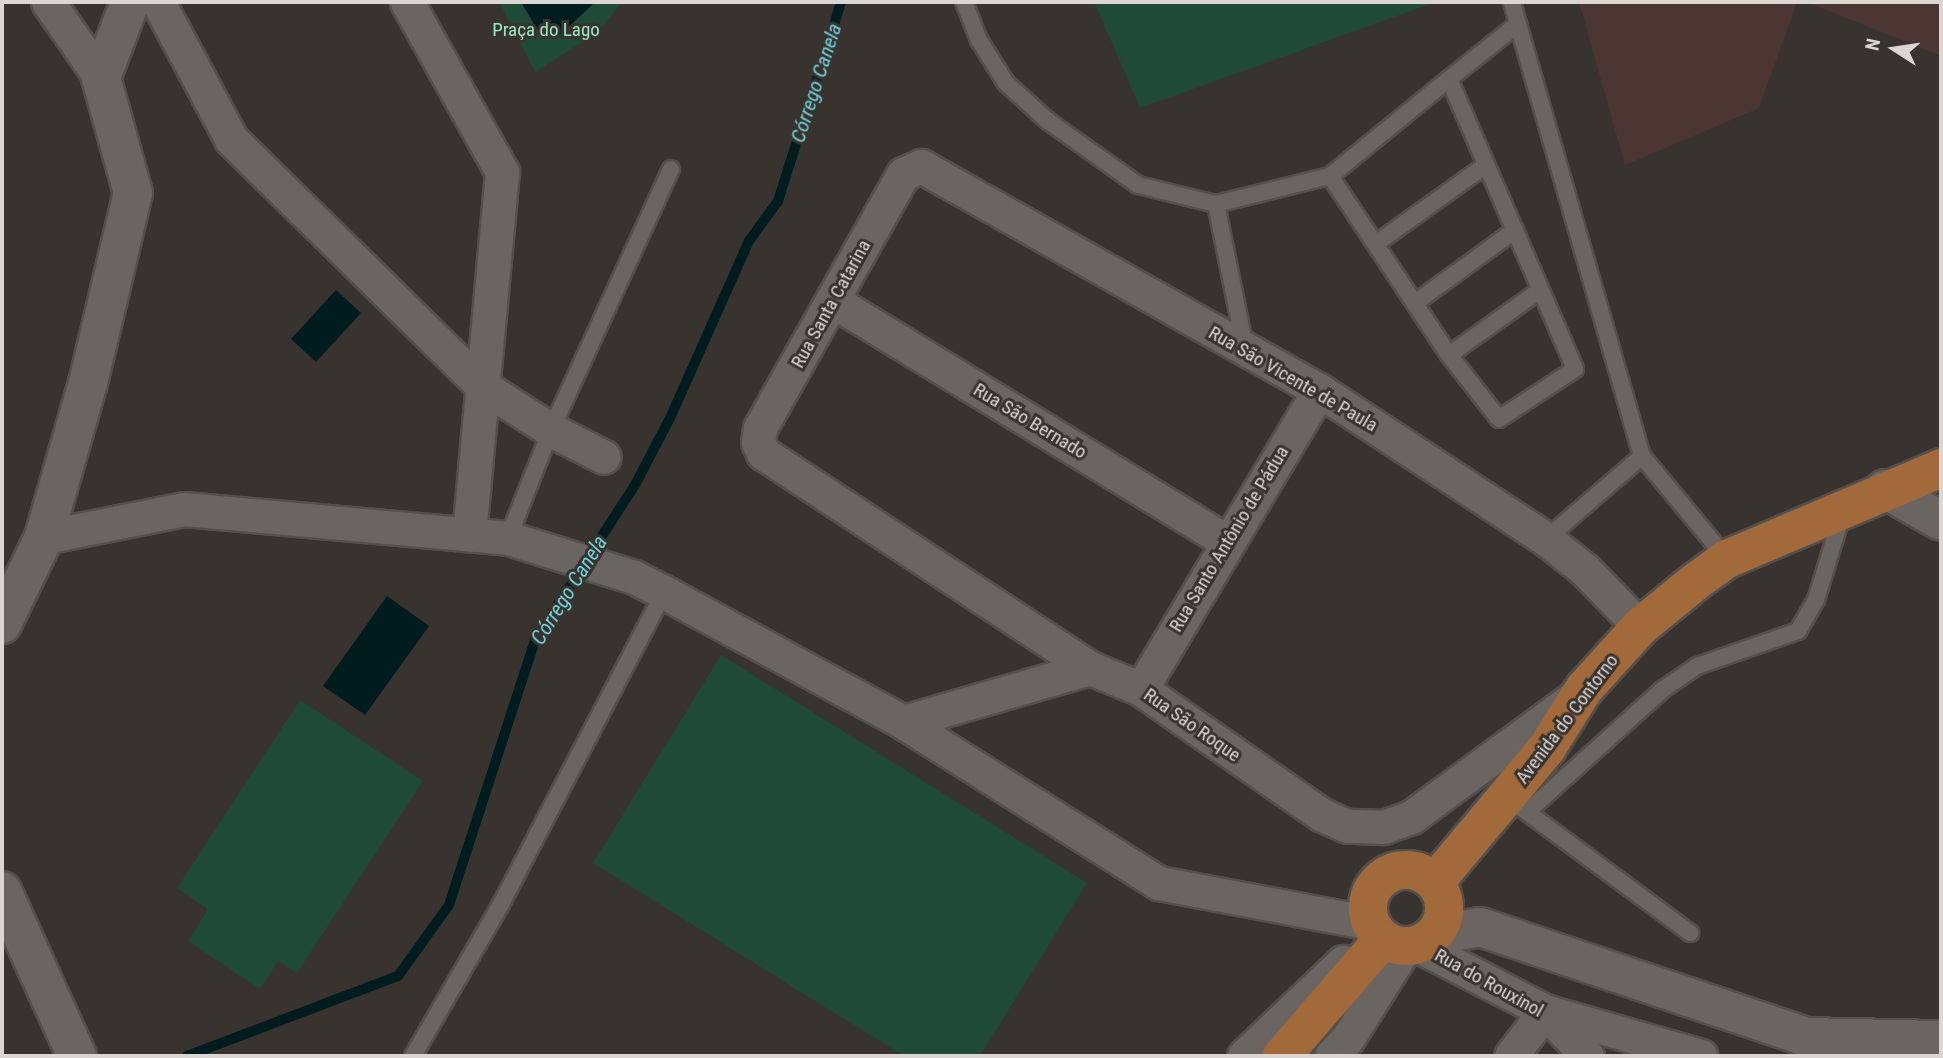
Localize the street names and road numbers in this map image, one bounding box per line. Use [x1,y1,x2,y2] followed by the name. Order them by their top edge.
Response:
[786,236,876,372] street label: Rua Santa Catarina
[1204,321,1382,437] street label: Rua São Vicente de Paula
[969,378,1091,464] street label: Rua São Bernado
[1164,442,1294,636] street label: Rua Santo Antônio de Pádua
[1511,650,1623,788] street label: Avenida do Contorno
[1139,683,1245,767] street label: Rua São Roque
[1431,944,1547,1022] street label: Rua do Rouxinol

